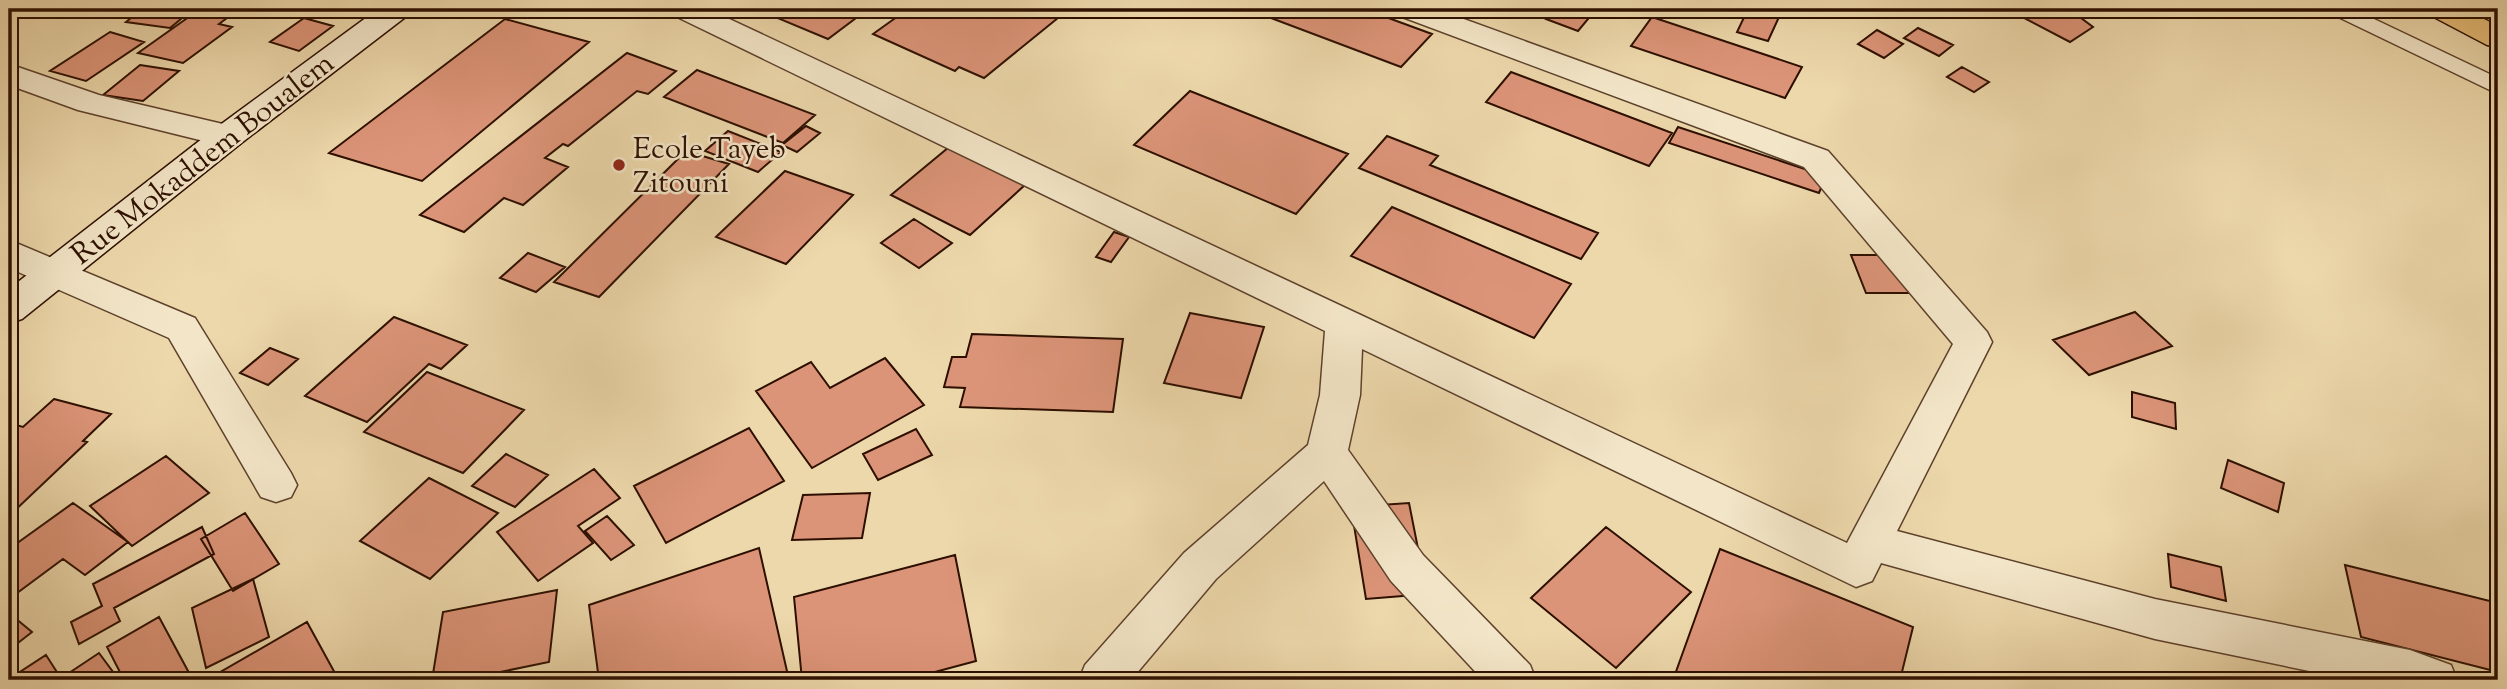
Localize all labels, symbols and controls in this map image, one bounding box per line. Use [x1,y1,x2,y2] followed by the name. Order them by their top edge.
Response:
[63,43,344,276] street label: Rue Mokaddem Boualem
[633,129,786,206] place label: Ecole Tayeb Zitouni
[611,157,627,173] marker: Ecole Tayeb Zitouni

